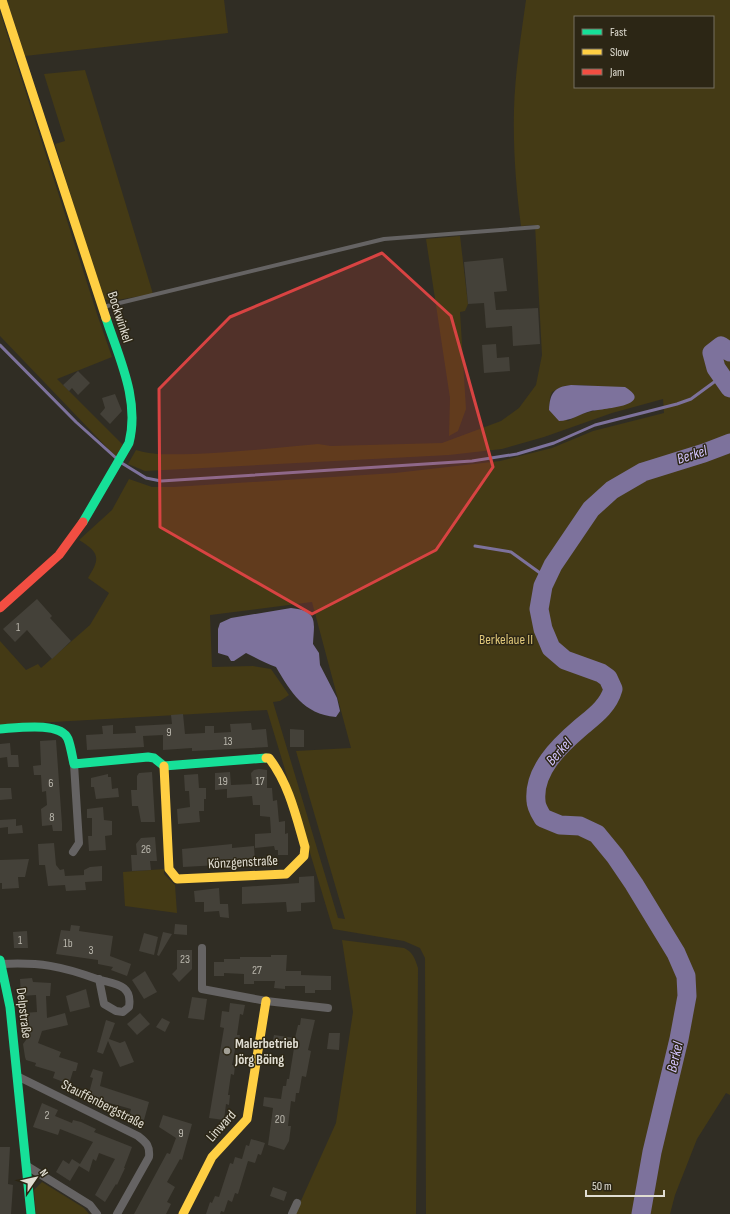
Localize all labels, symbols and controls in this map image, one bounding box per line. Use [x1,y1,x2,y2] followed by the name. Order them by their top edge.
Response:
[574,16,714,88] legend
[610,25,627,40] text: Fast
[610,45,629,60] text: Slow
[609,65,625,80] text: Jam
[104,289,136,345] street label: Bockwinkel
[675,441,711,469] water label: Berkel
[16,620,21,635] house number: 1
[479,631,533,648] park label: Berkelaue II
[166,725,172,740] house number: 9
[542,733,577,770] water label: Berkel
[223,734,233,749] house number: 13
[218,774,228,789] house number: 19
[256,774,265,789] house number: 17
[48,776,54,791] house number: 6
[49,810,55,825] house number: 8
[141,842,151,857] house number: 26
[208,852,278,872] street label: Könzgenstraße
[18,933,23,948] house number: 1
[63,936,73,951] house number: 1b
[88,943,94,958] house number: 3
[180,952,190,967] house number: 23
[252,963,262,978] house number: 27
[12,987,36,1039] street label: Delpstraße
[234,1035,299,1068] place label: Malerbetrieb Jörg Böing
[662,1039,688,1074] water label: Berkel
[222,1046,232,1056] marker: Malerbetrieb Jörg Böing
[58,1076,148,1132] street label: Stauffenbergstraße
[202,1107,240,1145] street label: Linward
[45,1108,50,1123] house number: 2
[275,1112,285,1127] house number: 20
[178,1126,184,1141] house number: 9
[16,1158,56,1198] north arrow
[37,1167,51,1179] text: N
[586,1172,664,1198] scale bar
[592,1179,612,1194] text: 50 m

